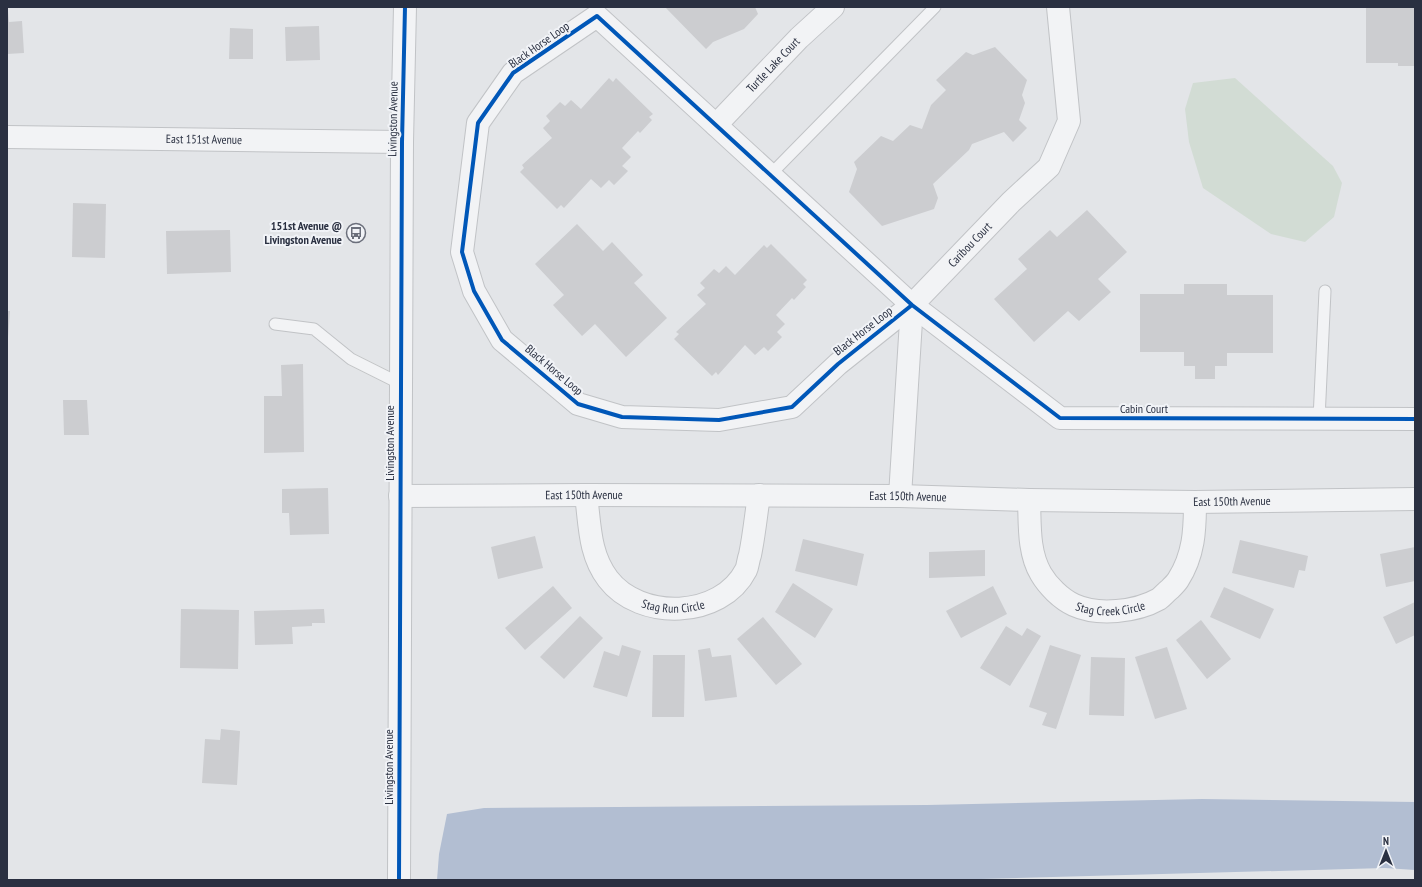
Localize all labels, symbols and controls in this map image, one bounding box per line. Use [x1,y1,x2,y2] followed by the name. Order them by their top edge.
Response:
[505,18,572,71] street label: Black Horse Loop
[743,33,803,95] street label: Turtle Lake Court
[384,81,401,157] street label: Livingston Avenue
[166,131,242,147] street label: East 151st Avenue
[264,218,342,247] place label: 151st Avenue @ Livingston Avenue
[945,218,995,270] street label: Caribou Court
[345,222,367,244] bus stop icon: 151st Avenue @ Livingston Avenue
[830,303,895,358] street label: Black Horse Loop
[522,341,586,398] street label: Black Horse Loop
[1120,401,1169,416] street label: Cabin Court
[382,405,397,481] street label: Livingston Avenue
[545,487,623,502] street label: East 150th Avenue
[869,488,947,504] street label: East 150th Avenue
[1193,493,1271,509] street label: East 150th Avenue
[640,596,706,616] street label: Stag Run Circle
[1074,598,1147,618] street label: Stag Creek Circle
[381,729,396,805] street label: Livingston Avenue
[1366,831,1406,871] north arrow
[1383,834,1389,848] text: N

